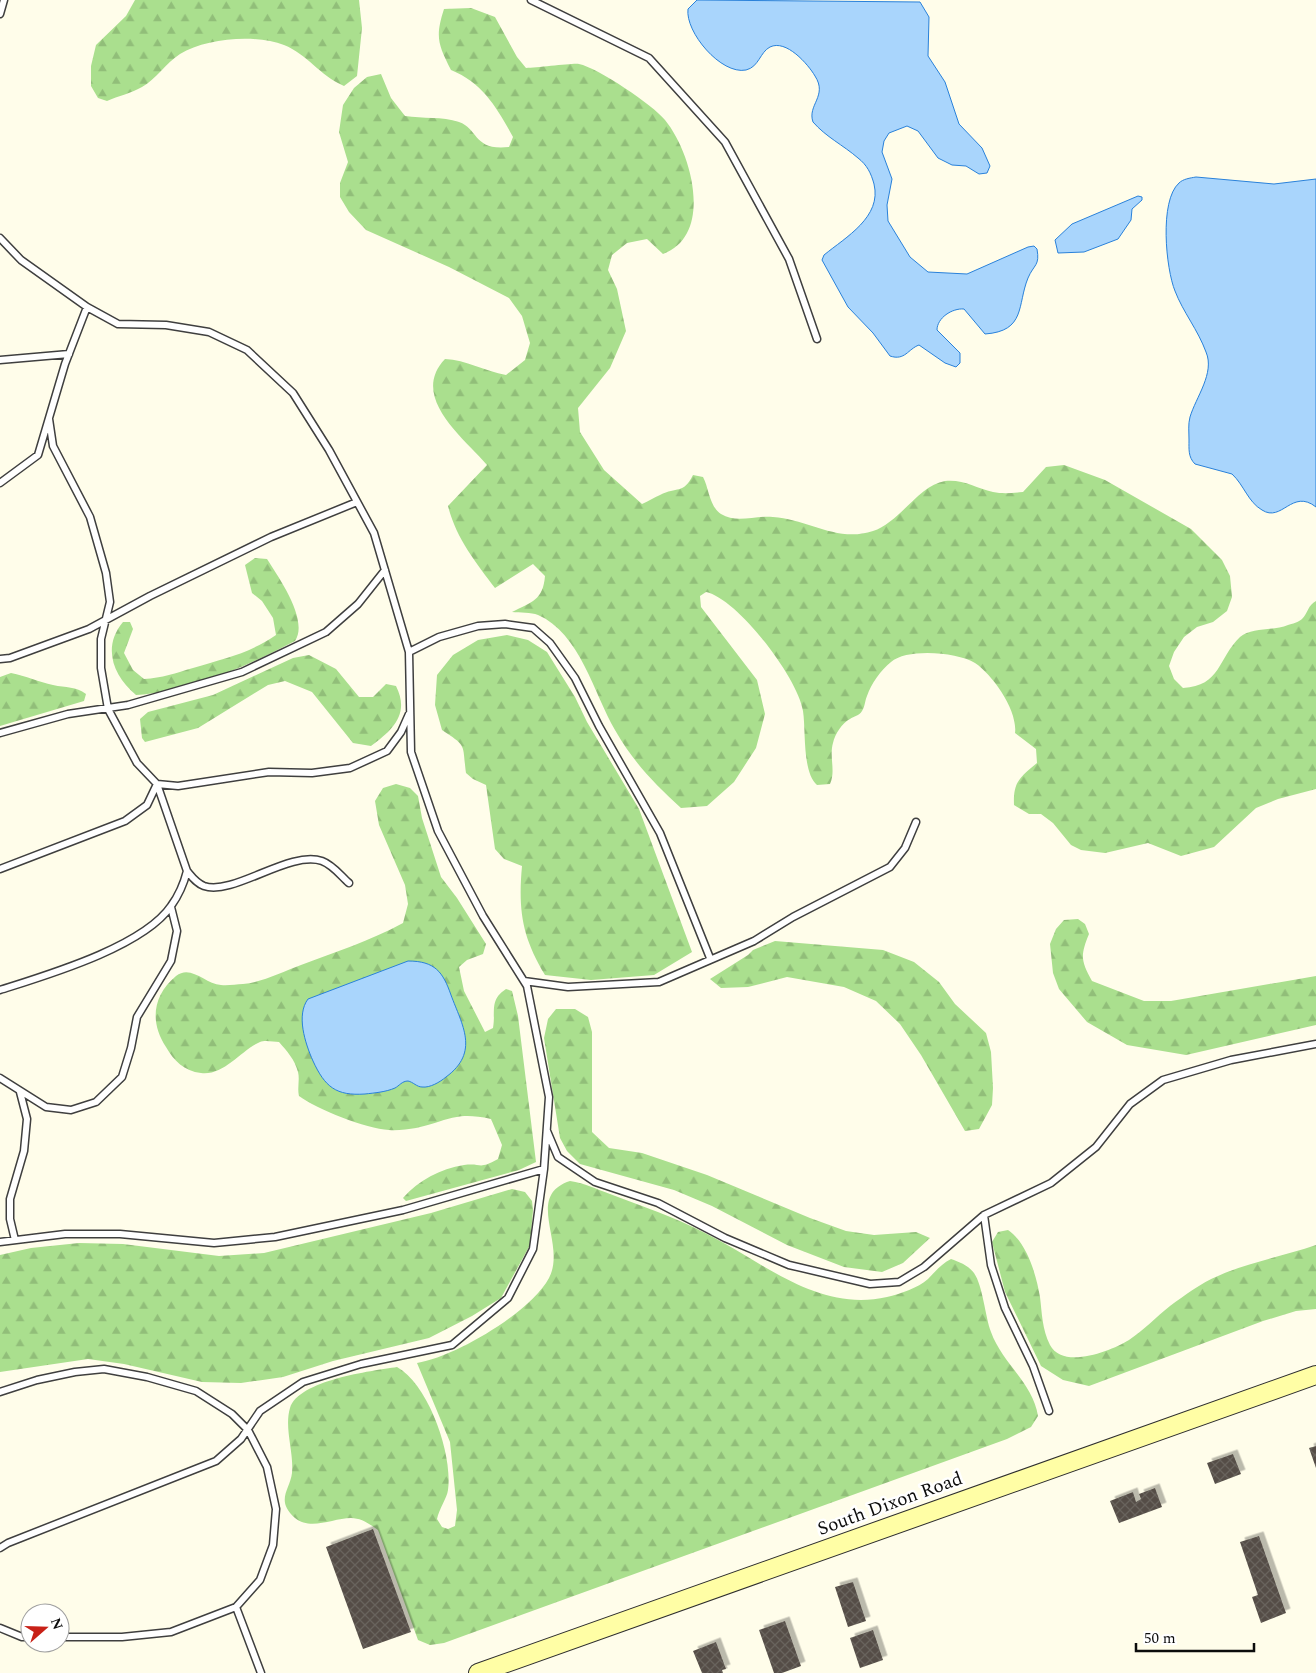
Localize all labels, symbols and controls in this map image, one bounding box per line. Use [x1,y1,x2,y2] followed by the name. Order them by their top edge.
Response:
[813,1464,967,1544] street label: South Dixon Road
[20,1603,70,1653] north arrow
[45,1615,69,1633] text: N
[1136,1620,1254,1652] scale bar
[1144,1627,1176,1650] text: 50 m

